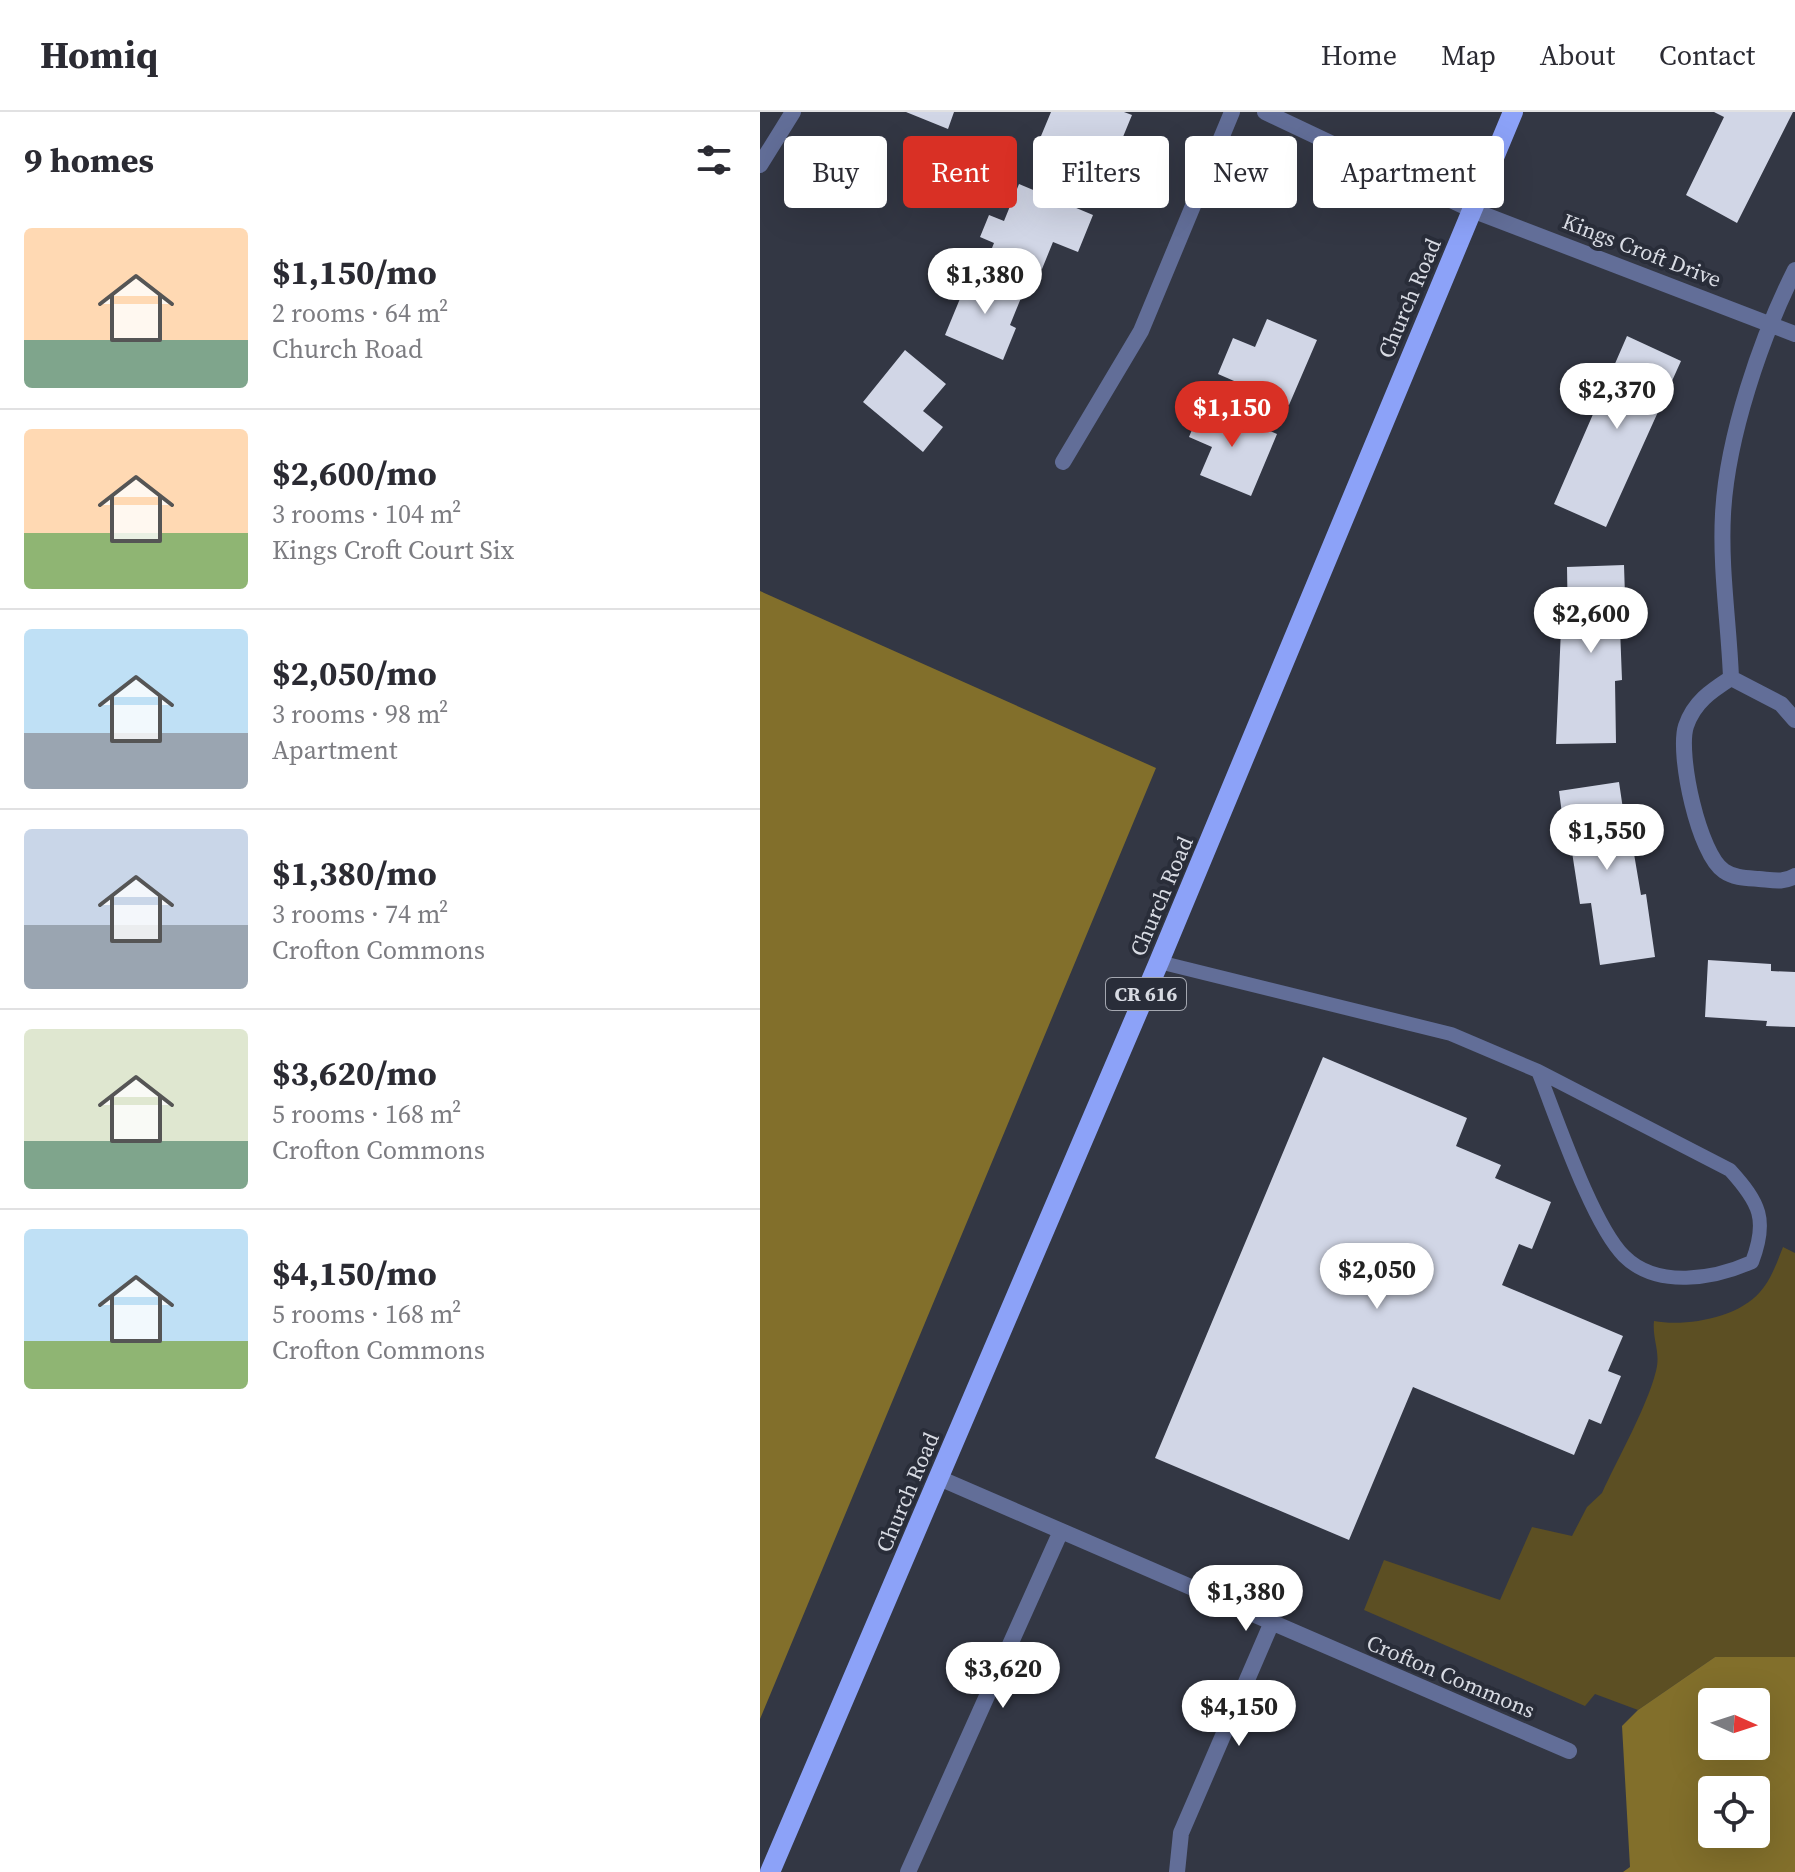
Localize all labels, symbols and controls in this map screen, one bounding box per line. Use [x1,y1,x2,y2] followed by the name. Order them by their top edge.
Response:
[40,29,158,81] text: Homiq
[1321,36,1397,74] text: Home
[1441,36,1496,74] text: Map
[1540,36,1615,74] text: About
[1659,36,1755,74] text: Contact
[784,136,887,208] chip: Buy
[903,136,1017,208] chip: Rent
[1033,136,1169,208] chip: Filters
[1185,136,1297,208] chip: New
[1313,136,1504,208] chip: Apartment
[24,137,154,183] text: 9 homes
[692,138,736,182] icon: filters
[1558,206,1726,294] street label: Kings Croft Drive
[1370,233,1448,363] street label: Church Road
[920,248,1050,316] pin: $1,380
[272,249,437,295] text: $1,150/mo
[946,256,1024,292] text: $1,380
[88,260,184,356] icon: home
[272,295,448,331] text: 2 rooms · 64 m²
[272,331,423,367] text: Church Road
[1552,363,1682,431] pin: $2,370
[1578,371,1656,407] text: $2,370
[1167,381,1297,449] pin: $1,150
[1193,389,1271,425] text: $1,150
[272,450,437,496] text: $2,600/mo
[88,461,184,557] icon: home
[272,496,461,532] text: 3 rooms · 104 m²
[272,532,514,568] text: Kings Croft Court Six
[1526,587,1656,655] pin: $2,600
[1552,595,1630,631] text: $2,600
[272,650,437,696] text: $2,050/mo
[88,661,184,757] icon: home
[272,696,448,732] text: 3 rooms · 98 m²
[272,732,397,768] text: Apartment
[1542,804,1672,872] pin: $1,550
[1568,812,1646,848] text: $1,550
[1122,831,1200,961] street label: Church Road
[272,850,437,896] text: $1,380/mo
[88,861,184,957] icon: home
[272,896,448,932] text: 3 rooms · 74 m²
[272,932,485,968] text: Crofton Commons
[1106,978,1186,1010] road number: CR 616
[272,1050,437,1096] text: $3,620/mo
[88,1061,184,1157] icon: home
[272,1096,461,1132] text: 5 rooms · 168 m²
[272,1132,485,1168] text: Crofton Commons
[1312,1243,1442,1311] pin: $2,050
[272,1250,437,1296] text: $4,150/mo
[1338,1251,1416,1287] text: $2,050
[88,1261,184,1357] icon: home
[272,1296,461,1332] text: 5 rooms · 168 m²
[272,1332,485,1368] text: Crofton Commons
[868,1427,946,1557] street label: Church Road
[1181,1565,1311,1633] pin: $1,380
[1207,1573,1285,1609] text: $1,380
[1362,1627,1540,1725] street label: Crofton Commons
[938,1642,1068,1710] pin: $3,620
[964,1650,1042,1686] text: $3,620
[1174,1680,1304,1748] pin: $4,150
[1200,1688,1278,1724] text: $4,150
[1698,1688,1770,1760] north arrow
[1698,1688,1770,1848] map controls
[1698,1776,1770,1848] button: locate

